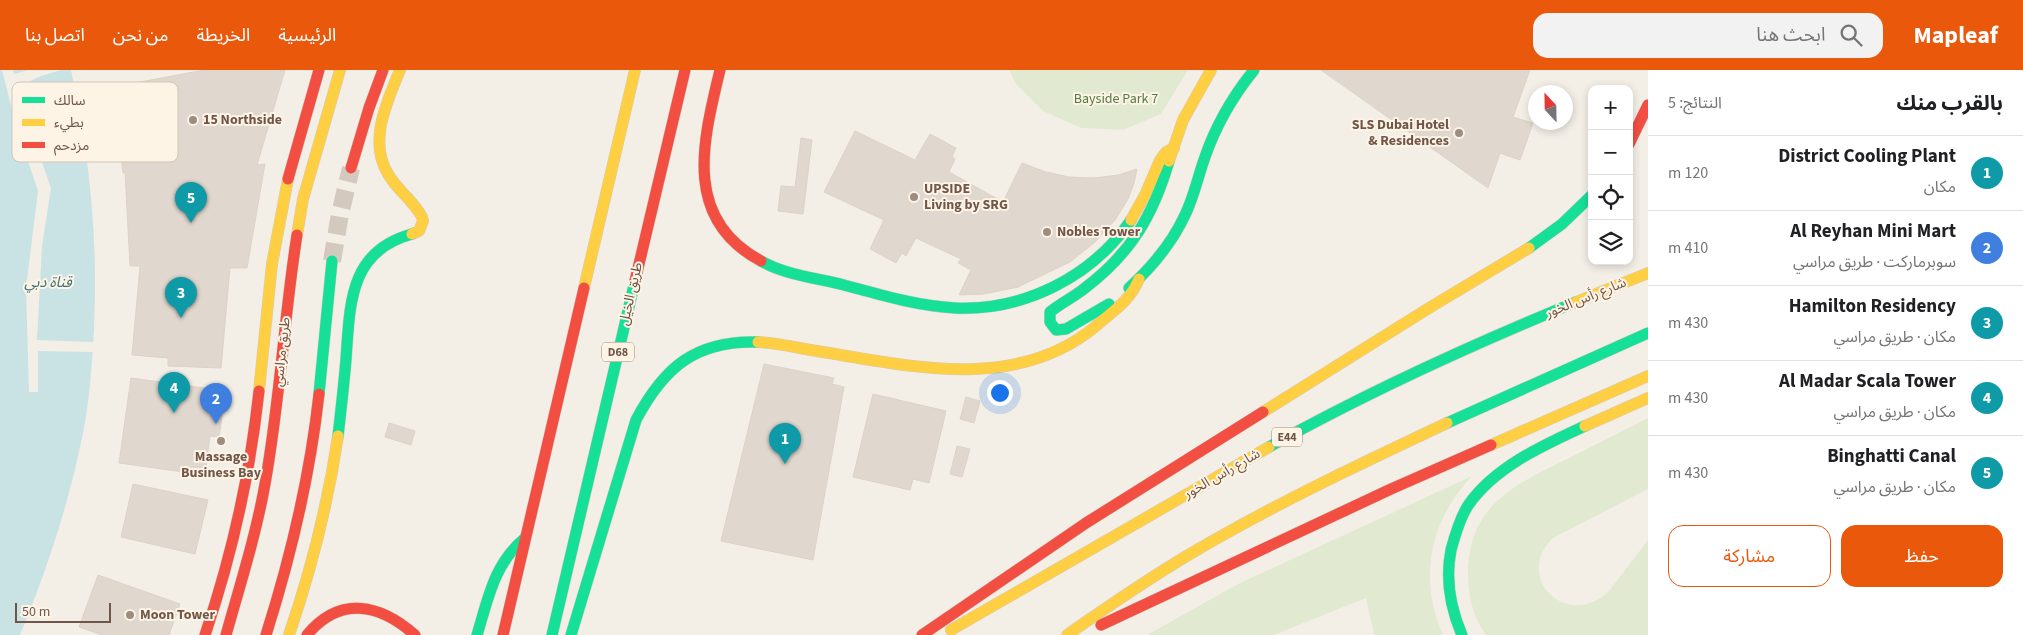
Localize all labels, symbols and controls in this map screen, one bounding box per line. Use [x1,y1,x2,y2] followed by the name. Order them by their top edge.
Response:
[1533,13,1883,58] search box
[1913,18,1998,53] text: Mapleaf
[1837,21,1865,49] icon: search
[1756,22,1825,49] text: ابحث هنا
[25,23,85,48] text: اتصل بنا
[113,23,168,48] text: من نحن
[196,23,250,48] text: الخريطة
[278,23,336,48] text: الرئيسية
[12,82,178,162] legend
[1528,85,1573,130] north arrow
[1588,85,1633,265] map controls
[1588,85,1633,130] button: +
[1896,88,2003,118] text: بالقرب منك
[1074,89,1158,109] park label: Bayside Park 7
[54,91,86,111] text: سالك
[1668,92,1722,114] text: النتائج: 5
[203,110,282,130] place label: 15 Northside
[54,113,84,133] text: بطيء
[187,114,199,126] marker: 15 Northside
[1352,115,1449,151] place label: SLS Dubai Hotel & Residences
[1453,127,1465,139] marker: SLS Dubai Hotel & Residences
[1588,130,1633,175] button: −
[54,136,89,156] text: مزدحم
[1778,143,1956,170] text: District Cooling Plant
[1668,162,1708,184] text: 120 m
[1983,162,1991,184] text: 1
[1588,175,1633,220] button: locate
[1924,176,1956,198] text: مكان
[924,179,1008,215] place label: UPSIDE Living by SRG
[175,182,207,223] pin: 5
[908,191,920,203] marker: UPSIDE Living by SRG
[1790,218,1956,245] text: Al Reyhan Mini Mart
[1588,220,1633,265] button: layers
[1057,222,1141,242] place label: Nobles Tower
[1041,226,1053,238] marker: Nobles Tower
[1668,237,1708,259] text: 410 m
[1983,237,1991,259] text: 2
[1793,251,1956,273] text: سوبرماركت · طريق مراسي
[614,260,648,328] street label: طريق الخيل
[24,272,73,293] water label: قناة دبي
[1542,273,1629,324] street label: شارع رأس الخور
[165,277,197,318] pin: 3
[1789,293,1956,320] text: Hamilton Residency
[1668,312,1708,334] text: 430 m
[1983,312,1991,334] text: 3
[268,316,296,388] street label: طريق مراسي
[1833,326,1956,348] text: مكان · طريق مراسي
[602,342,634,362] road number: D68
[1779,368,1956,395] text: Al Madar Scala Tower
[158,372,190,413] pin: 4
[987,380,1013,406] your location
[200,383,232,424] pin: 2
[1668,387,1708,409] text: 430 m
[1983,387,1991,409] text: 4
[1833,401,1956,423] text: مكان · طريق مراسي
[769,423,801,464] pin: 1
[1272,428,1302,447] road number: E44
[215,435,227,447] marker: Massage Business Bay
[1827,443,1956,470] text: Binghatti Canal
[1179,444,1264,505] street label: شارع رأس الخور
[181,447,262,483] place label: Massage Business Bay
[1668,462,1708,484] text: 430 m
[1983,462,1991,484] text: 5
[1833,476,1956,498] text: مكان · طريق مراسي
[1668,525,1831,587] button: مشاركة
[1841,525,2003,587] button: حفظ
[15,600,111,623] scale bar
[22,602,50,622] text: 50 m
[140,605,215,625] place label: Moon Tower
[124,609,136,621] marker: Moon Tower

